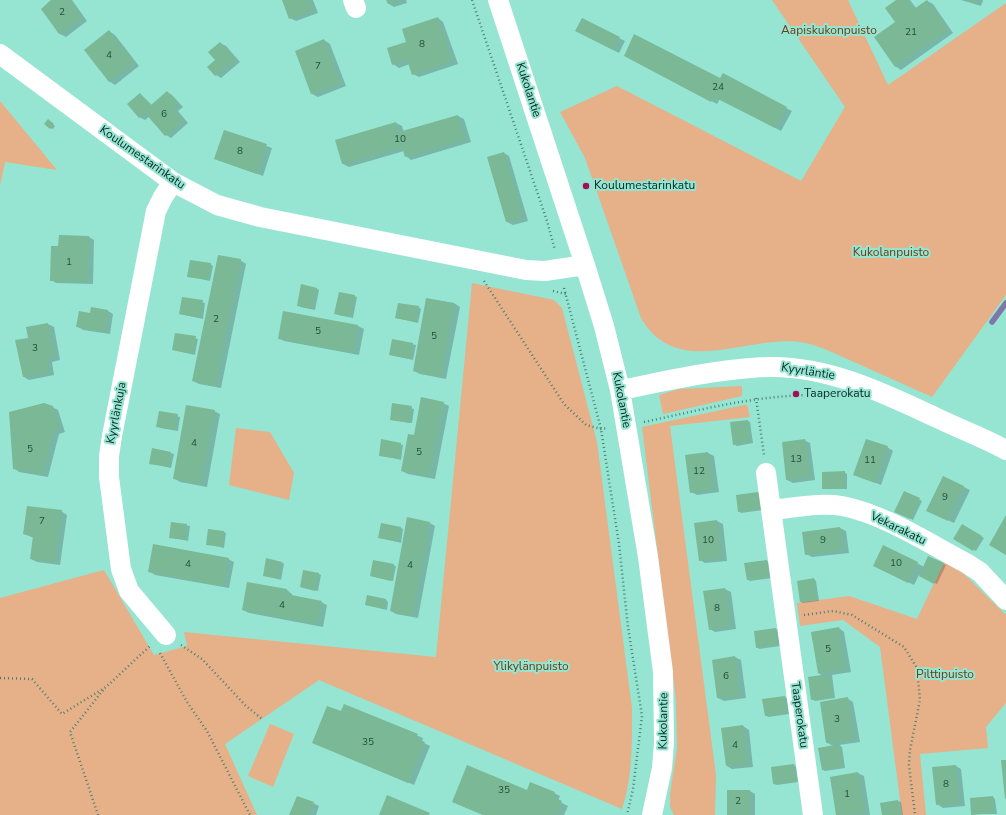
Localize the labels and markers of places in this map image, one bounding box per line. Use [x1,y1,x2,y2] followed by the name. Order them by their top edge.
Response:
[594,179,695,193] place label: Koulumestarinkatu
[581,181,591,191] marker: Koulumestarinkatu
[804,387,871,401] place label: Taaperokatu
[791,389,801,399] marker: Taaperokatu

